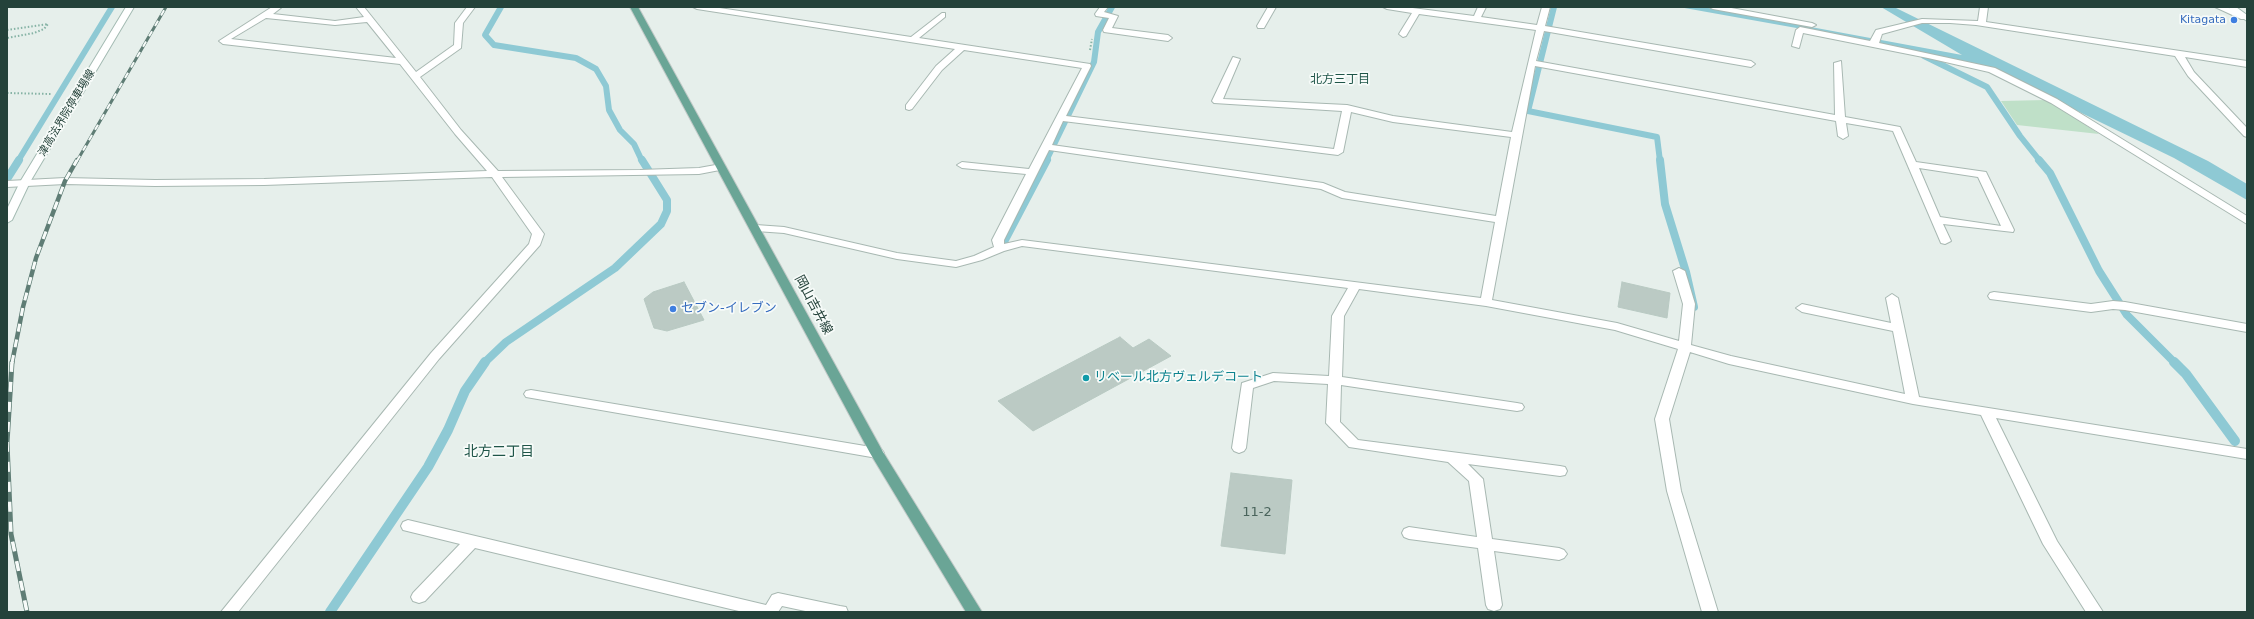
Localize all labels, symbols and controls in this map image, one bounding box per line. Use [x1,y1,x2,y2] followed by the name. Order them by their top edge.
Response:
[2180,13,2226,27] place label: Kitagata
[2229,15,2239,25] marker: Kitagata
[36,67,98,159] street label: 津高法界院停車場線
[1310,73,1370,87] district label: 北方三丁目
[791,273,835,337] street label: 岡山吉井線
[681,301,777,317] place label: セブン-イレブン
[668,304,678,314] marker: セブン-イレブン
[1094,370,1263,386] place label: リベール北方ヴェルデコート
[1081,373,1091,383] marker: リベール北方ヴェルデコート
[464,444,534,460] district label: 北方二丁目
[1242,505,1272,521] house number: 11-2

